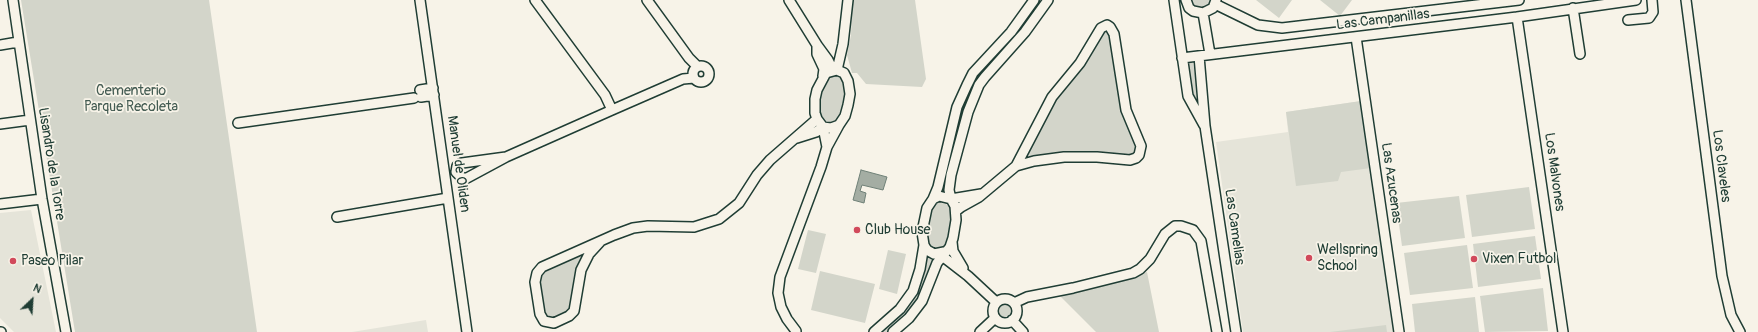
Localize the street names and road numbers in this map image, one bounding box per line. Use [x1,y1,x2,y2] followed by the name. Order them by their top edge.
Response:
[1335,6,1431,34] street label: Las Campanillas
[34,106,68,222] street label: Lisandro de la Torre
[443,115,473,213] street label: Manuel de Oliden
[1708,129,1734,203] street label: Los Claveles
[1540,132,1568,212] street label: Los Malvones
[1377,142,1405,224] street label: Las Azucenas
[1220,188,1248,266] street label: Las Camelias

